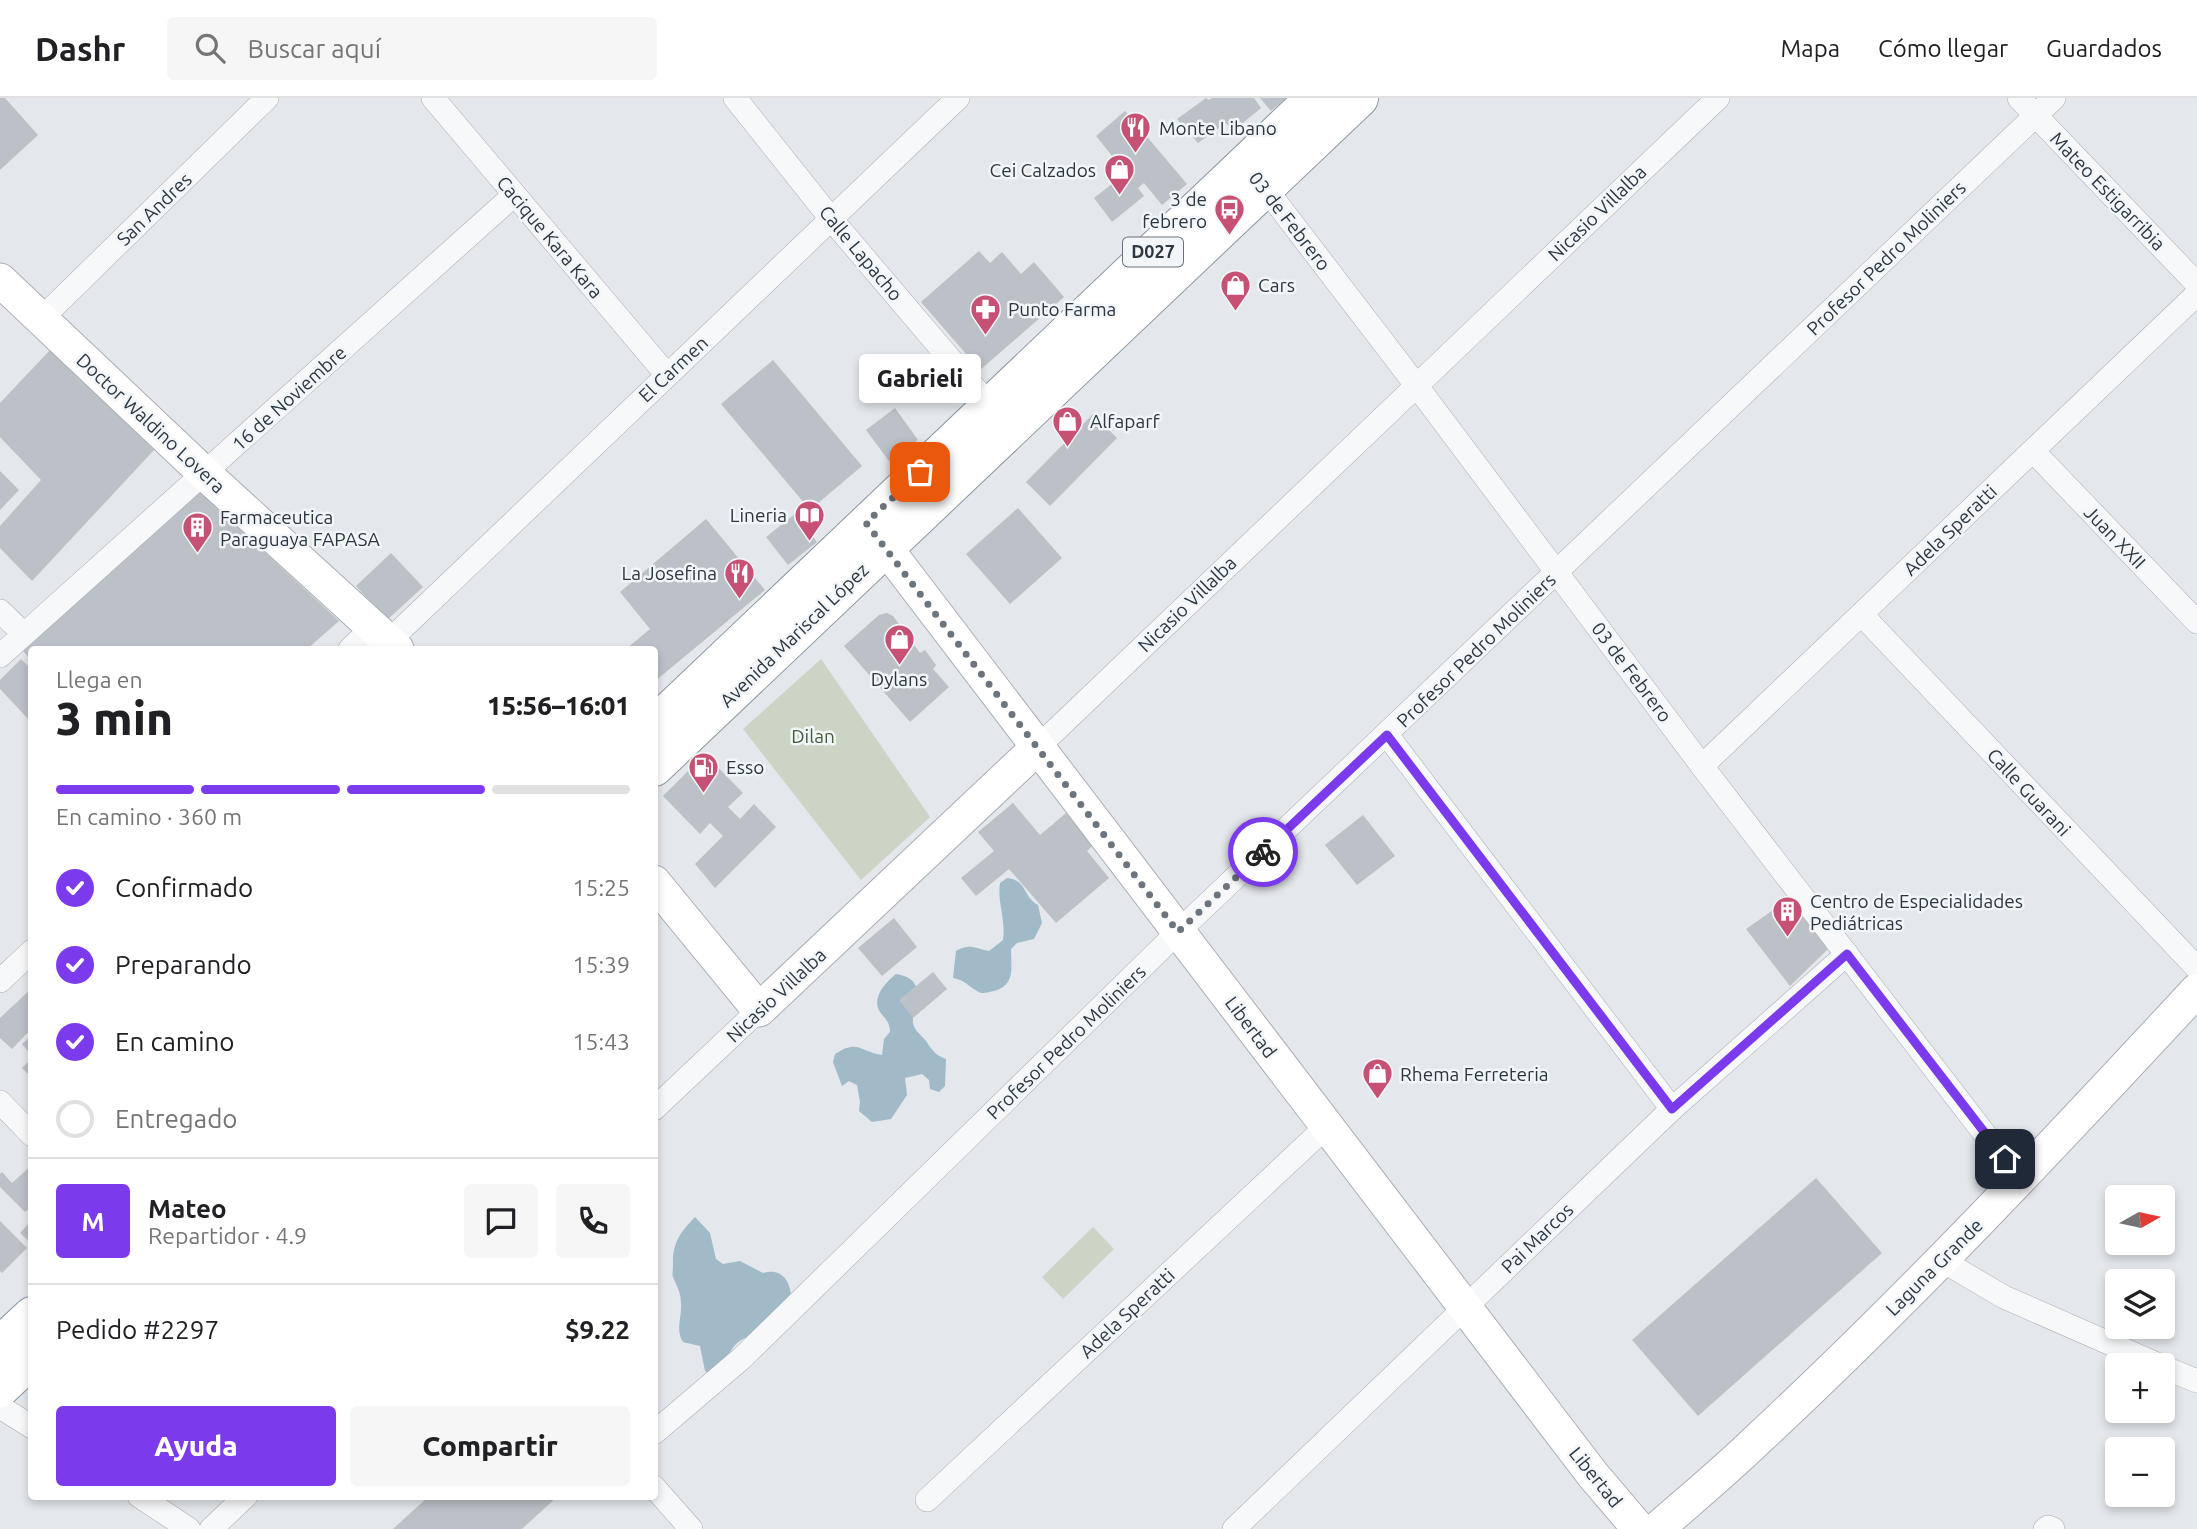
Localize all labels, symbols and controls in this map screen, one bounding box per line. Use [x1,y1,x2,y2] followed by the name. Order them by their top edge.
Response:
[167,17,657,80] search box
[191,29,229,67] icon: search
[35,30,125,67] text: Dashr
[247,34,381,63] text: Buscar aquí
[1780,35,1840,62] text: Mapa
[1878,35,2008,62] text: Cómo llegar
[2046,35,2162,62] text: Guardados
[1119,111,1153,155] restaurant icon: Monte Libano
[1159,117,1277,139] place label: Monte Libano
[2046,127,2170,255] street label: Mateo Estigarribia
[1102,153,1136,197] shop icon: Cei Calzados
[990,159,1096,181] place label: Cei Calzados
[1543,161,1651,265] street label: Nicasio Villalba
[1245,167,1335,275] street label: 03 de Febrero
[112,168,196,250] street label: San Andres
[493,171,607,303] street label: Cacique Kara Kara
[1802,176,1970,340] street label: Profesor Pedro Moliniers
[1142,188,1207,232] place label: 3 de febrero
[1213,193,1247,237] bus stop icon: 3 de febrero
[815,201,907,305] street label: Calle Lapacho
[1123,238,1183,266] road number: D027
[1218,268,1252,312] shop icon: Cars
[1258,274,1295,296] place label: Cars
[968,292,1002,336] pharmacy icon: Punto Farma
[1008,298,1116,320] place label: Punto Farma
[634,332,712,406] street label: El Carmen
[227,341,351,455] street label: 16 de Noviembre
[72,349,230,497] street label: Doctor Waldino Lovera
[859,353,981,402] callout: Gabrieli
[877,366,963,391] text: Gabrieli
[1050,404,1084,448] shop icon: Alfaparf
[1090,410,1160,432] place label: Alfaparf
[890,442,950,502] pin
[901,453,939,491] icon: bag
[1899,480,2001,580] street label: Adela Speratti
[793,498,827,542] library icon: Lineria
[2080,501,2150,573] street label: Juan XXII
[730,504,787,526] place label: Lineria
[220,506,381,550] place label: Farmaceutica Paraguaya FAPASA
[180,511,214,555] building icon: Farmaceutica Paraguaya FAPASA
[1133,552,1241,656] street label: Nicasio Villalba
[723,556,757,600] restaurant icon: La Josefina
[715,558,873,712] street label: Avenida Mariscal López
[622,562,717,584] place label: La Josefina
[1392,568,1560,732] street label: Profesor Pedro Moliniers
[1587,618,1677,726] street label: 03 de Febrero
[882,623,916,667] shop icon: Dylans
[56,667,143,692] text: Llega en
[871,668,927,690] place label: Dylans
[487,691,630,720] text: 15:56–16:01
[56,692,173,744] text: 3 min
[791,725,835,747] park label: Dilan
[1983,744,2075,840] street label: Calle Guarani
[686,750,720,794] fuel station icon: Esso
[726,756,764,778] place label: Esso
[56,804,242,829] text: En camino · 360 m
[1228,817,1298,887] courier
[1244,833,1282,871] icon: bike
[56,869,94,907] icon: check
[115,873,253,902] text: Confirmado
[572,875,630,900] text: 15:25
[1810,890,2023,934] place label: Centro de Especialidades Pediátricas
[1770,895,1804,939] building icon: Centro de Especialidades Pediátricas
[722,943,830,1047] street label: Nicasio Villalba
[56,946,94,984] icon: check
[115,950,252,979] text: Preparando
[572,952,630,977] text: 15:39
[982,960,1150,1124] street label: Profesor Pedro Moliniers
[1221,992,1281,1062] street label: Libertad
[56,1023,94,1061] icon: check
[115,1027,235,1056] text: En camino
[572,1029,630,1054] text: 15:43
[1360,1057,1394,1101] shop icon: Rhema Ferreteria
[1400,1063,1549,1085] place label: Rhema Ferreteria
[115,1104,238,1133] text: Entregado
[1975,1129,2035,1189] pin
[1986,1140,2024,1178] icon: home
[464,1184,538,1258] button: chat
[556,1184,630,1258] button: phone
[2105,1185,2175,1255] north arrow
[2105,1185,2175,1507] map controls
[148,1194,227,1223] text: Mateo
[1496,1198,1578,1278] street label: Pai Marcos
[81,1207,105,1236] text: M
[1881,1214,1987,1320] street label: Laguna Grande
[148,1223,307,1248] text: Repartidor · 4.9
[1075,1264,1179,1362] street label: Adela Speratti
[2105,1269,2175,1339] button: layers
[56,1315,219,1344] text: Pedido #2297
[565,1315,630,1344] text: $9.22
[2105,1353,2175,1423] button: +
[56,1406,336,1486] button: Ayuda
[350,1406,630,1486] button: Compartir
[2105,1437,2175,1507] button: −
[1565,1442,1627,1512] street label: Libertad

